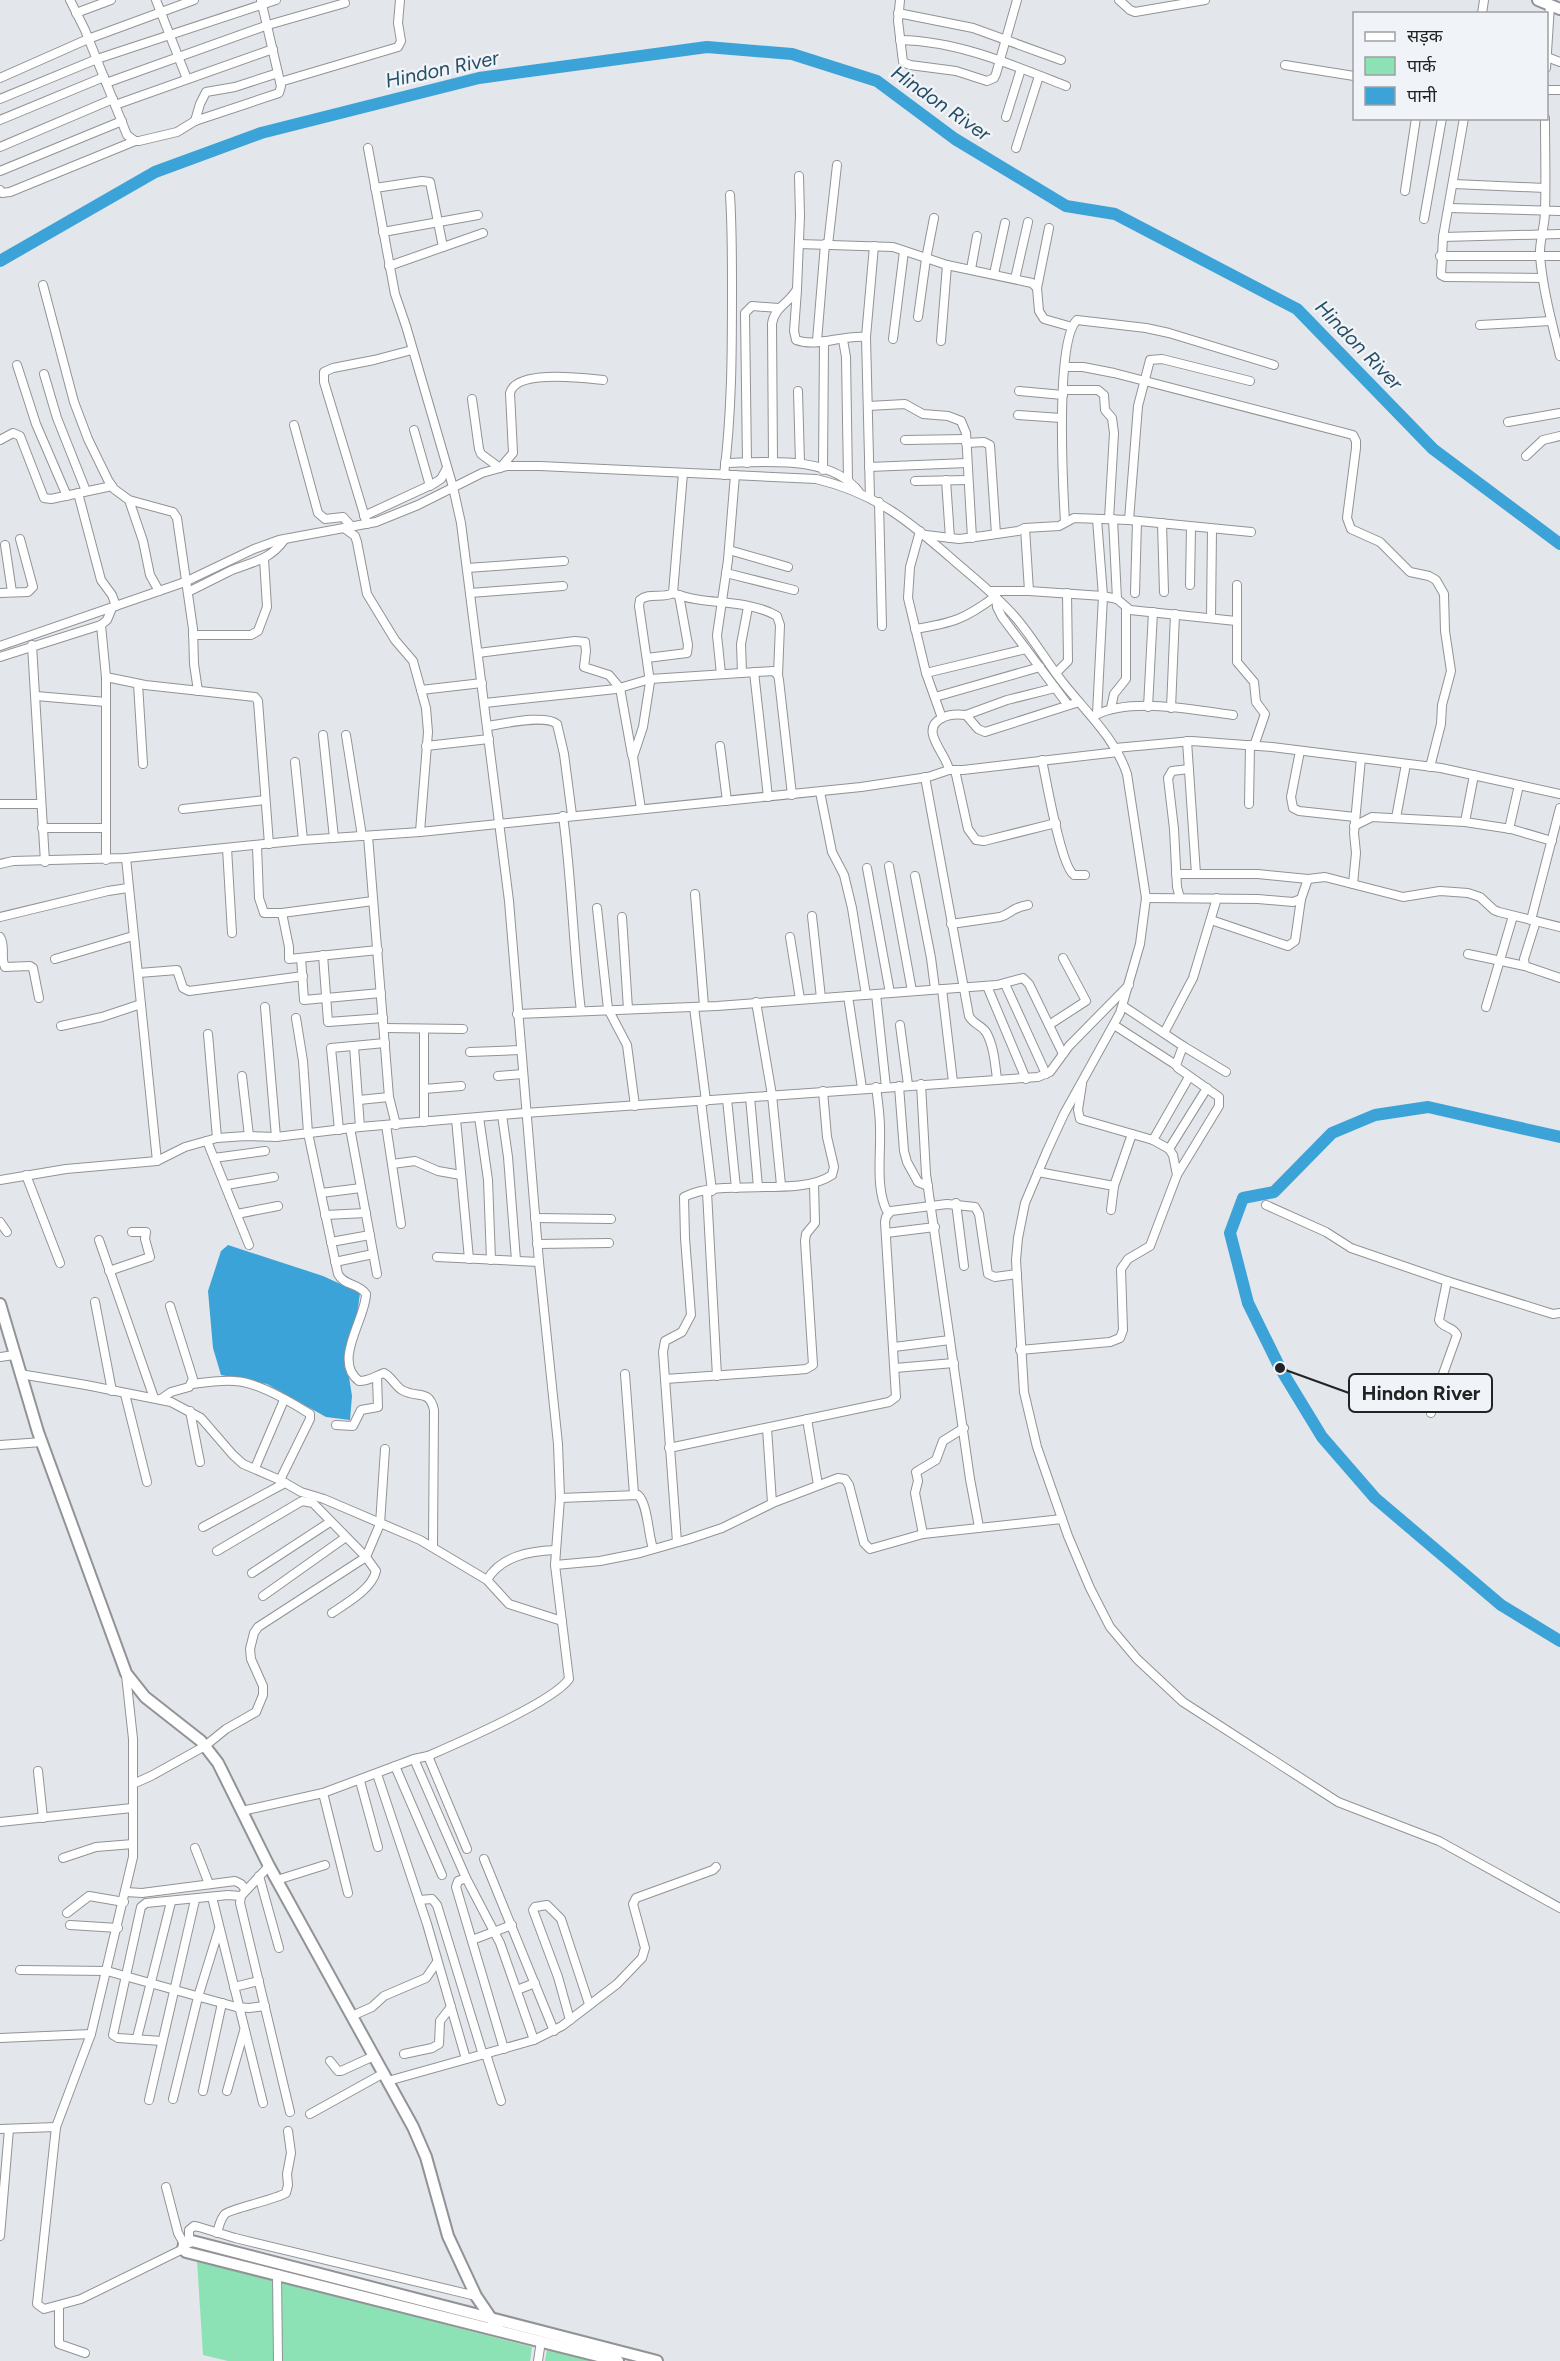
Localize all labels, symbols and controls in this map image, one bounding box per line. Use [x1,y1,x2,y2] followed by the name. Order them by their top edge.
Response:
[1353,12,1548,120] legend
[1407,25,1444,47] text: सड़क
[383,45,502,93] water label: Hindon River
[1407,55,1437,77] text: पार्क
[887,60,996,147] water label: Hindon River
[1407,85,1437,107] text: पानी
[1310,295,1409,396] water label: Hindon River
[1349,1374,1492,1412] callout: Hindon River
[1362,1381,1481,1405] text: Hindon River

